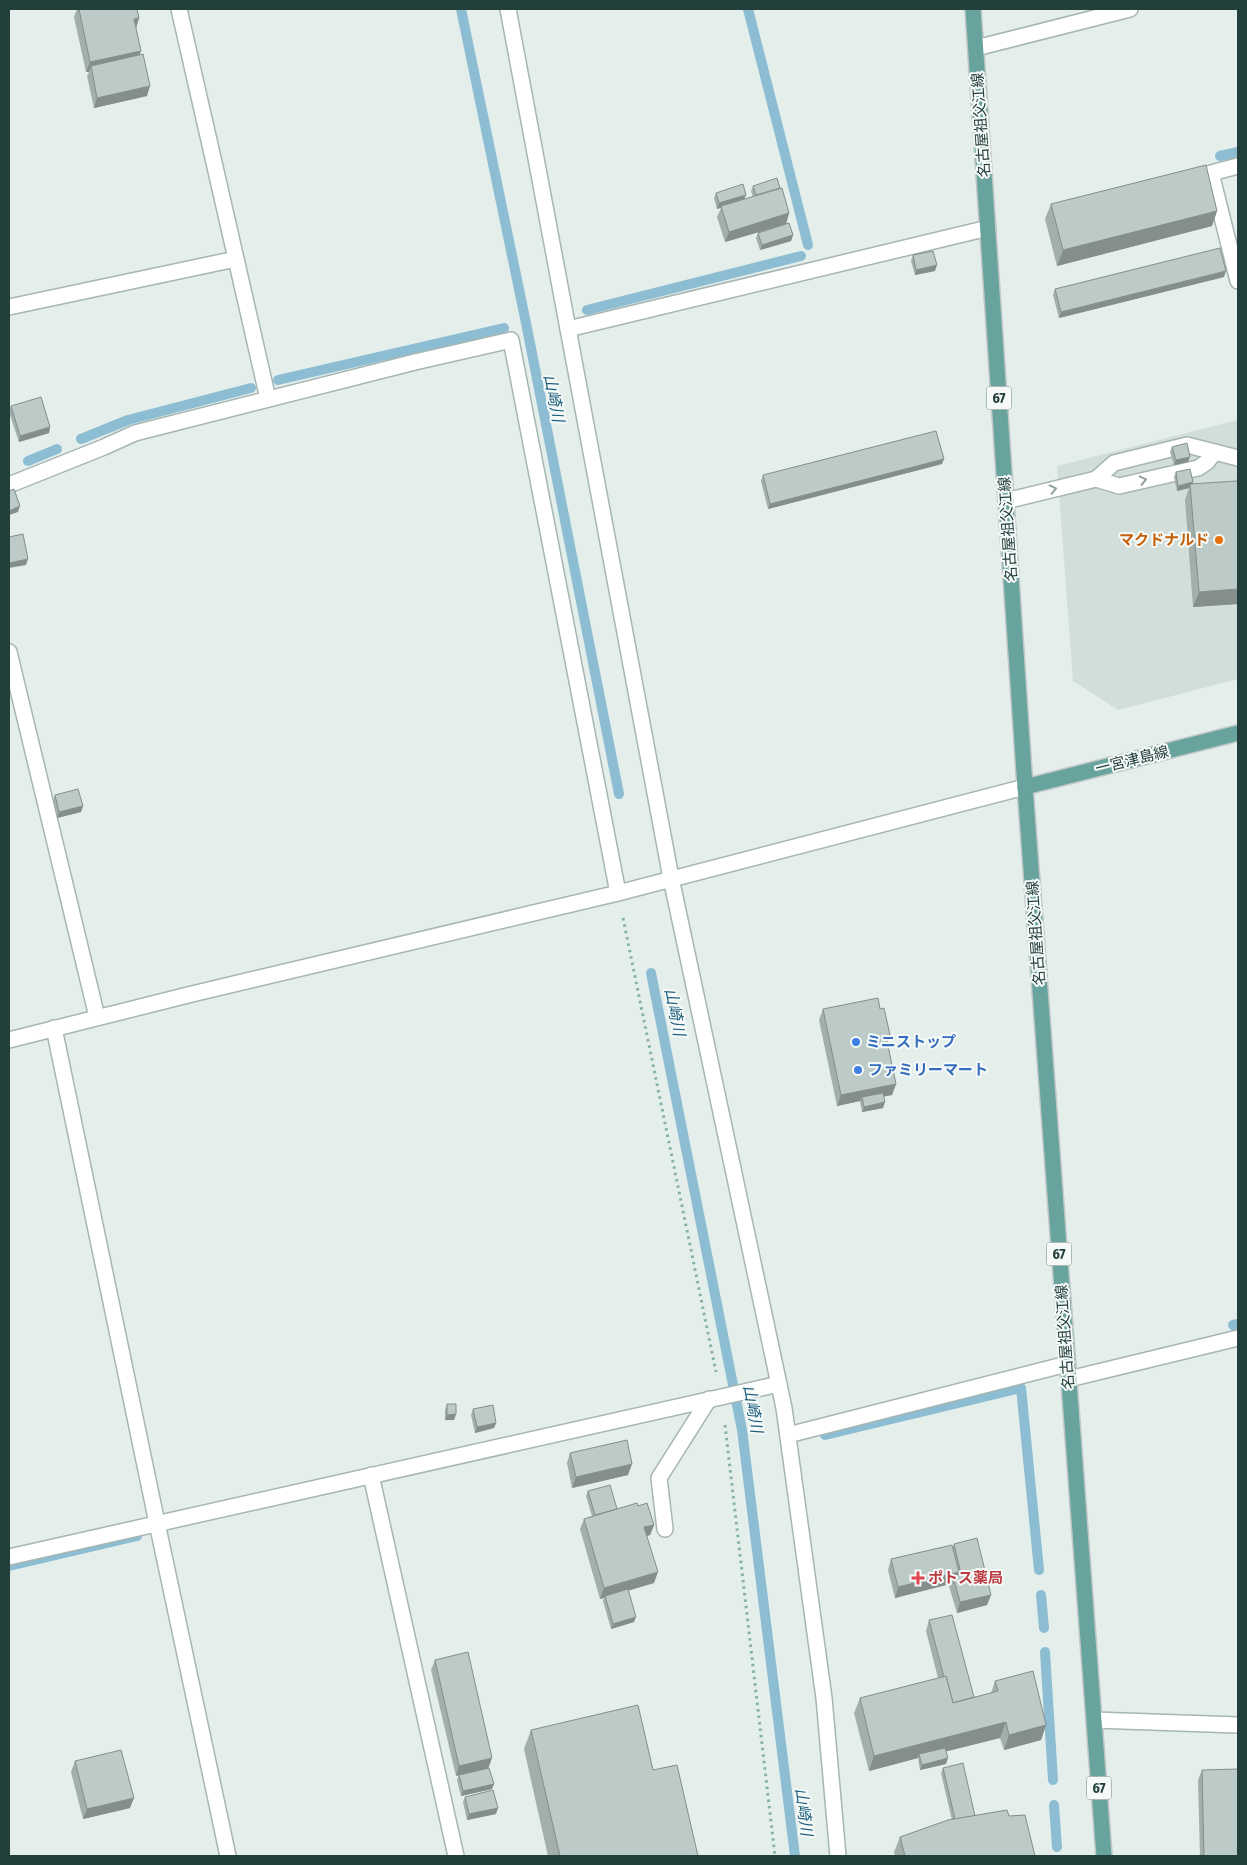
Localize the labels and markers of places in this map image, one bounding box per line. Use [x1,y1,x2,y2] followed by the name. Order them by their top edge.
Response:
[1119,531,1209,549] place label: マクドナルド
[1213,534,1225,546] marker: マクドナルド
[866,1033,956,1051] place label: ミニストップ
[850,1036,862,1048] marker: ミニストップ
[868,1061,988,1079] place label: ファミリーマート
[852,1064,864,1076] marker: ファミリーマート
[928,1569,1003,1587] place label: ポトス薬局
[912,1572,924,1584] marker: ポトス薬局

